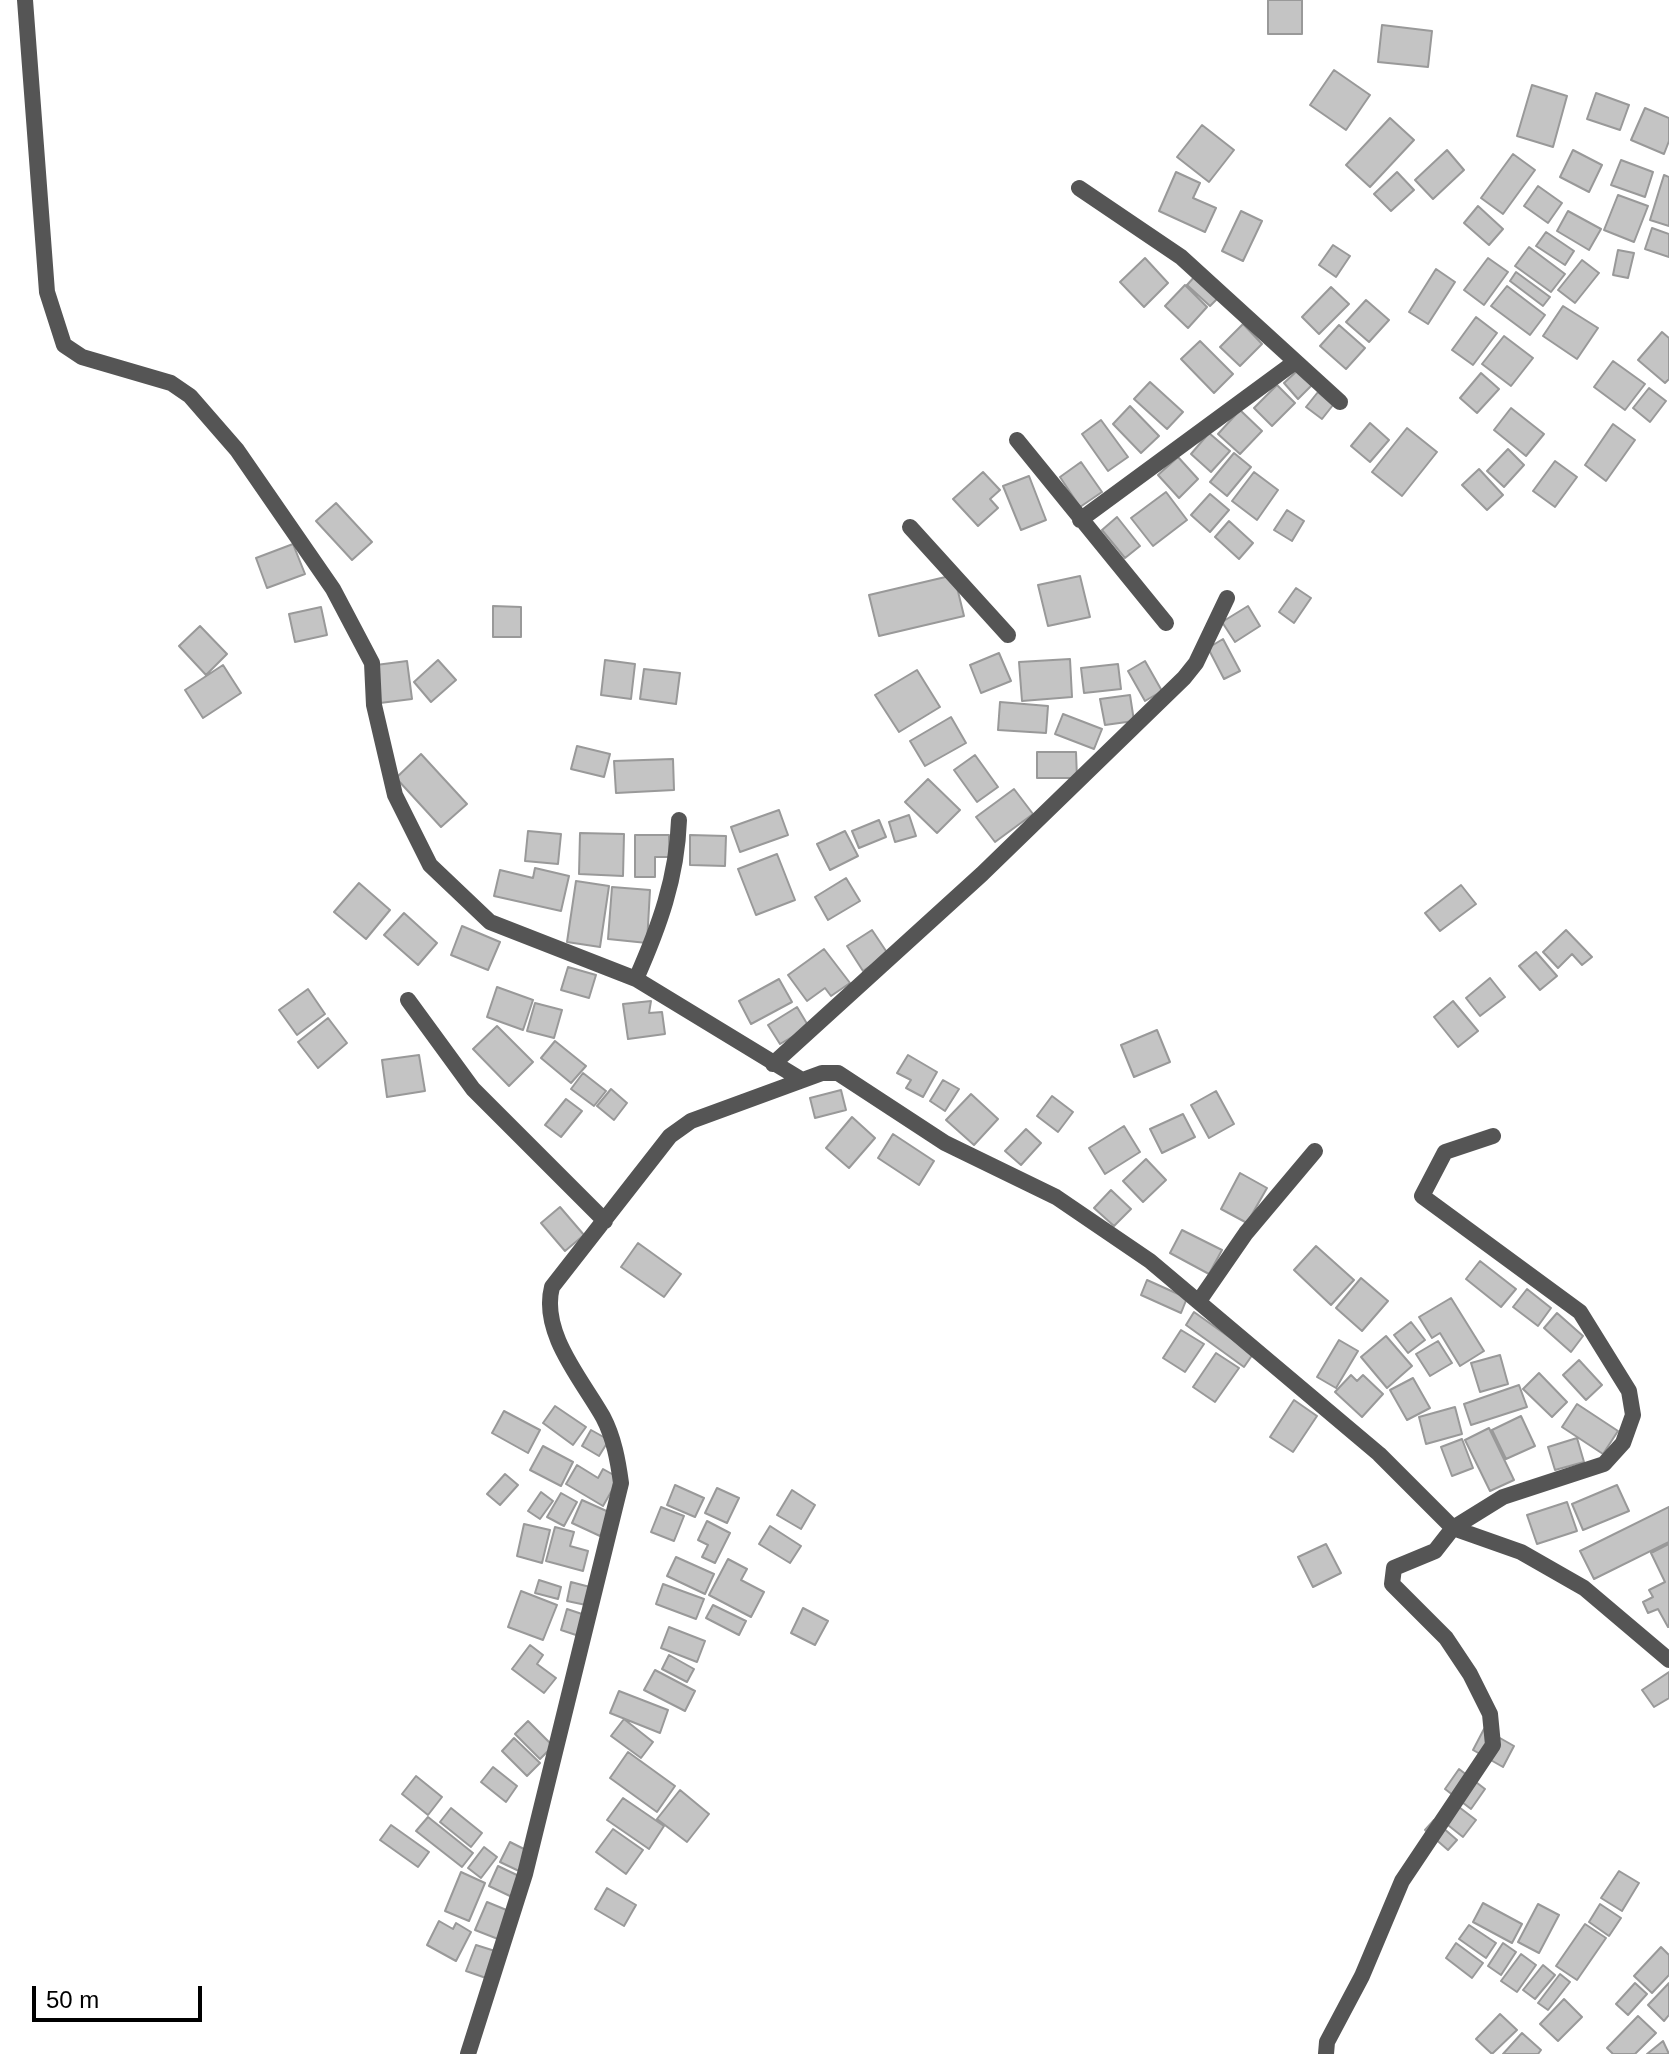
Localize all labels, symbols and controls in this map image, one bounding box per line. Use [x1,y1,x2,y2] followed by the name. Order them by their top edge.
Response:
[36,1970,206,2020] scale bar
[46,1986,99,2013] text: 50 m

